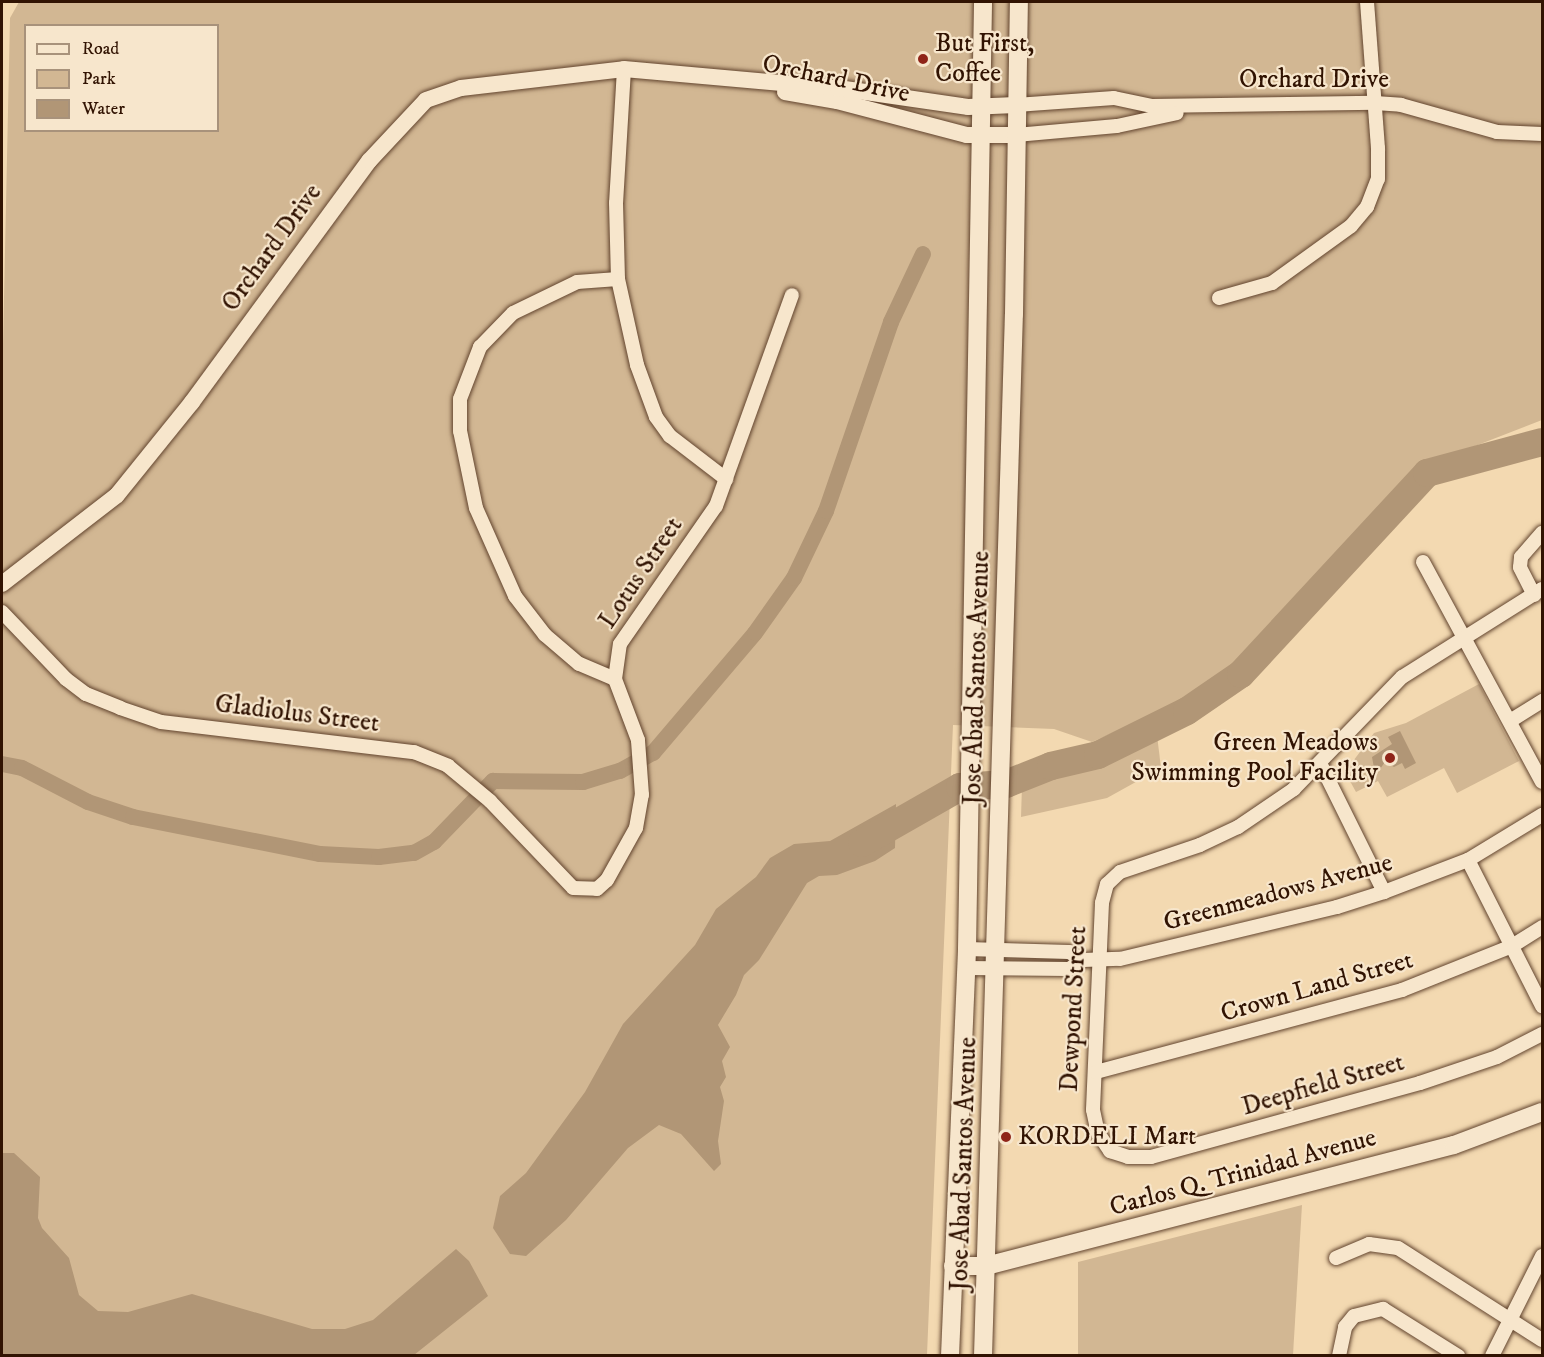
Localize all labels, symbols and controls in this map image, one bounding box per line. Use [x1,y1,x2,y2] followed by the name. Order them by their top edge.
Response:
[24,24,219,132] legend
[935,28,1034,89] place label: But First, Coffee
[82,38,119,60] text: Road
[759,48,913,110] street label: Orchard Drive
[916,52,930,66] marker: But First, Coffee
[1239,64,1389,96] street label: Orchard Drive
[82,68,116,90] text: Park
[82,98,125,120] text: Water
[215,178,329,318] street label: Orchard Drive
[592,511,690,635] street label: Lotus Street
[957,550,997,806] street label: Jose Abad Santos Avenue
[213,688,381,740] street label: Gladiolus Street
[1131,727,1378,788] place label: Green Meadows Swimming Pool Facility
[1383,751,1397,765] marker: Green Meadows Swimming Pool Facility
[1160,847,1396,939] street label: Greenmeadows Avenue
[1054,925,1094,1093] street label: Dewpond Street
[1217,945,1417,1029] street label: Crown Land Street
[944,1036,984,1292] street label: Jose Abad Santos Avenue
[1238,1047,1408,1123] street label: Deepfield Street
[1018,1121,1196,1153] place label: KORDELI Mart
[1106,1122,1380,1224] street label: Carlos Q. Trinidad Avenue
[999,1130,1013,1144] marker: KORDELI Mart

